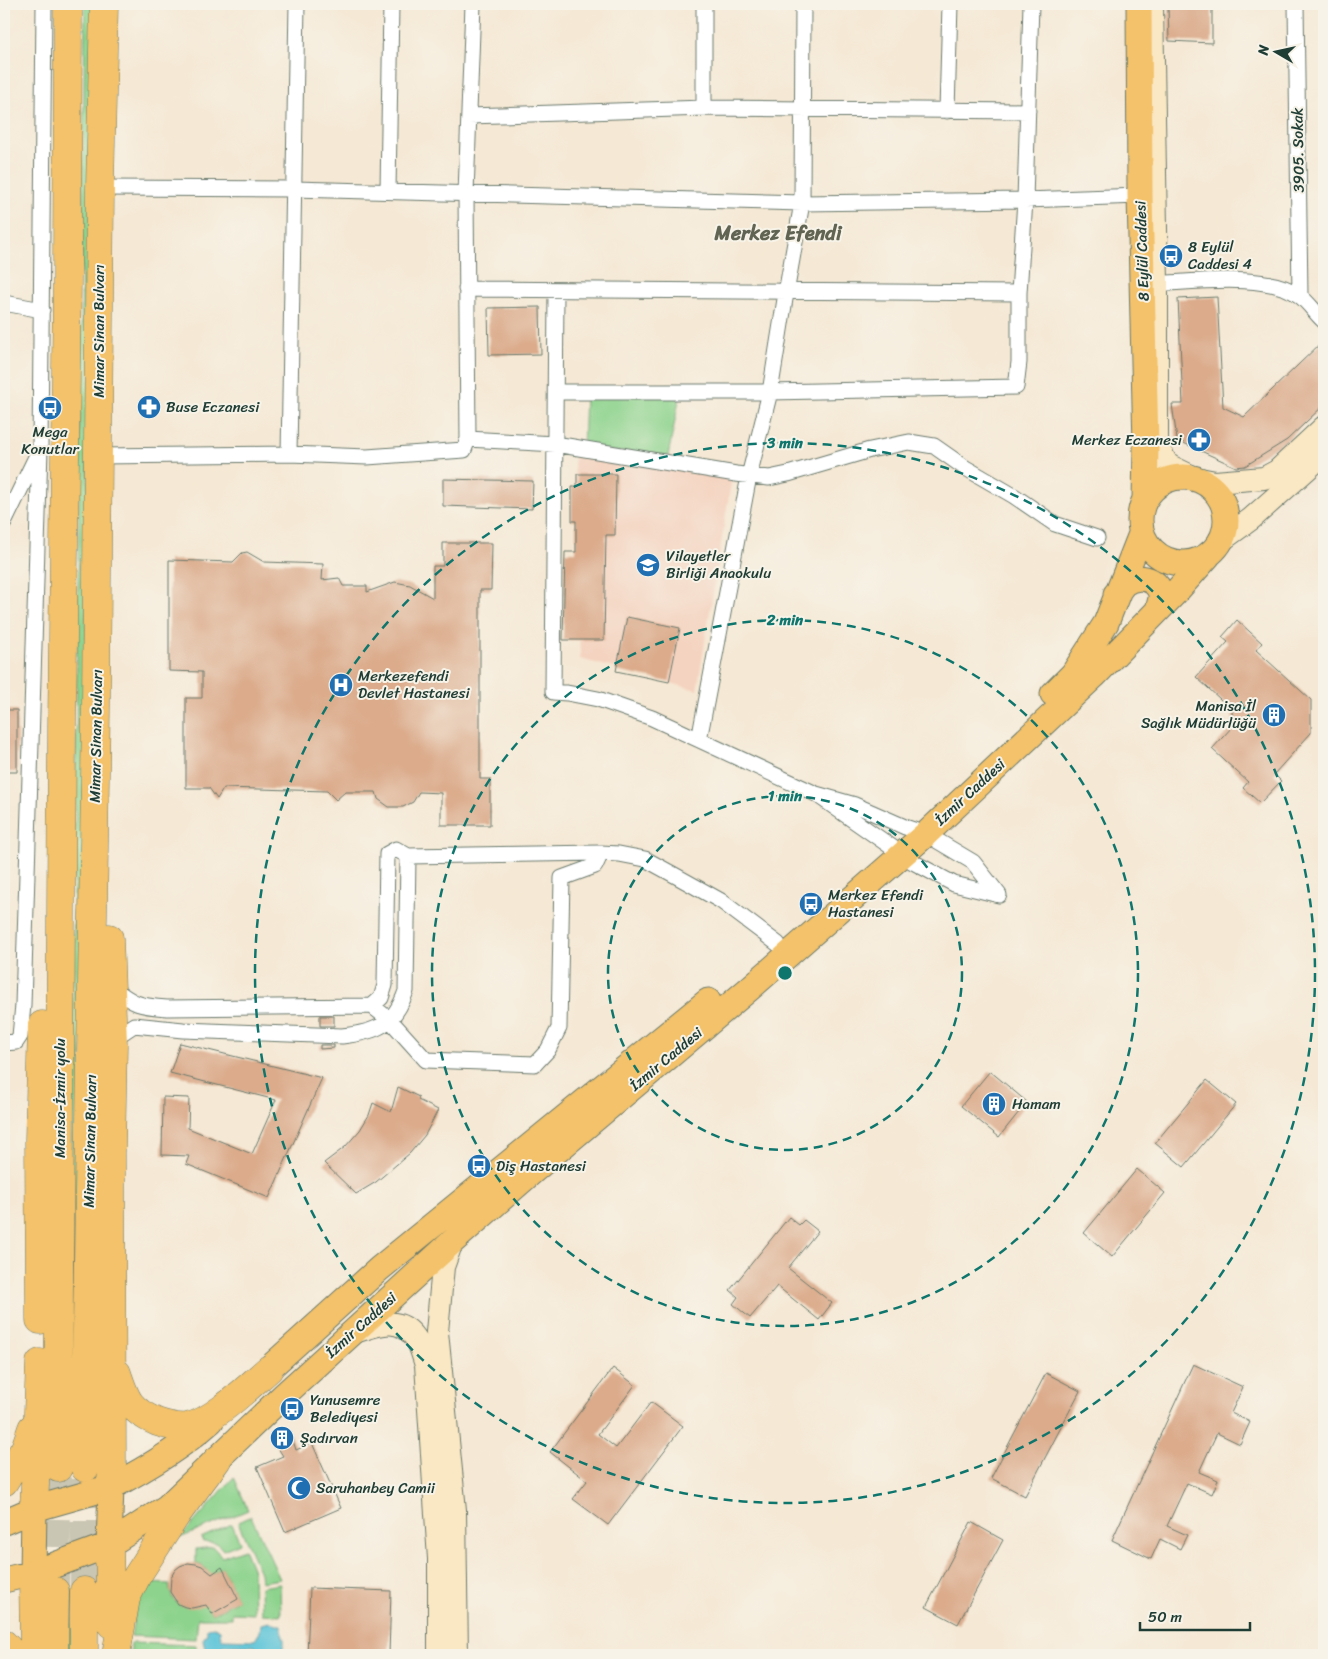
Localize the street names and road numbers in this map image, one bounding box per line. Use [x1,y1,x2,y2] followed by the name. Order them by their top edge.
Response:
[1284,107,1312,193] street label: 3905. Sokak
[1127,200,1157,302] street label: 8 Eylül Caddesi
[86,264,112,398] street label: Mimar Sinan Bulvarı
[82,669,110,803] street label: Mimar Sinan Bulvarı
[928,752,1012,833] street label: İzmir Caddesi
[623,1020,709,1098] street label: İzmir Caddesi
[47,1038,73,1158] street label: Manisa-İzmir yolu
[76,1074,104,1208] street label: Mimar Sinan Bulvarı
[318,1285,403,1365] street label: İzmir Caddesi

